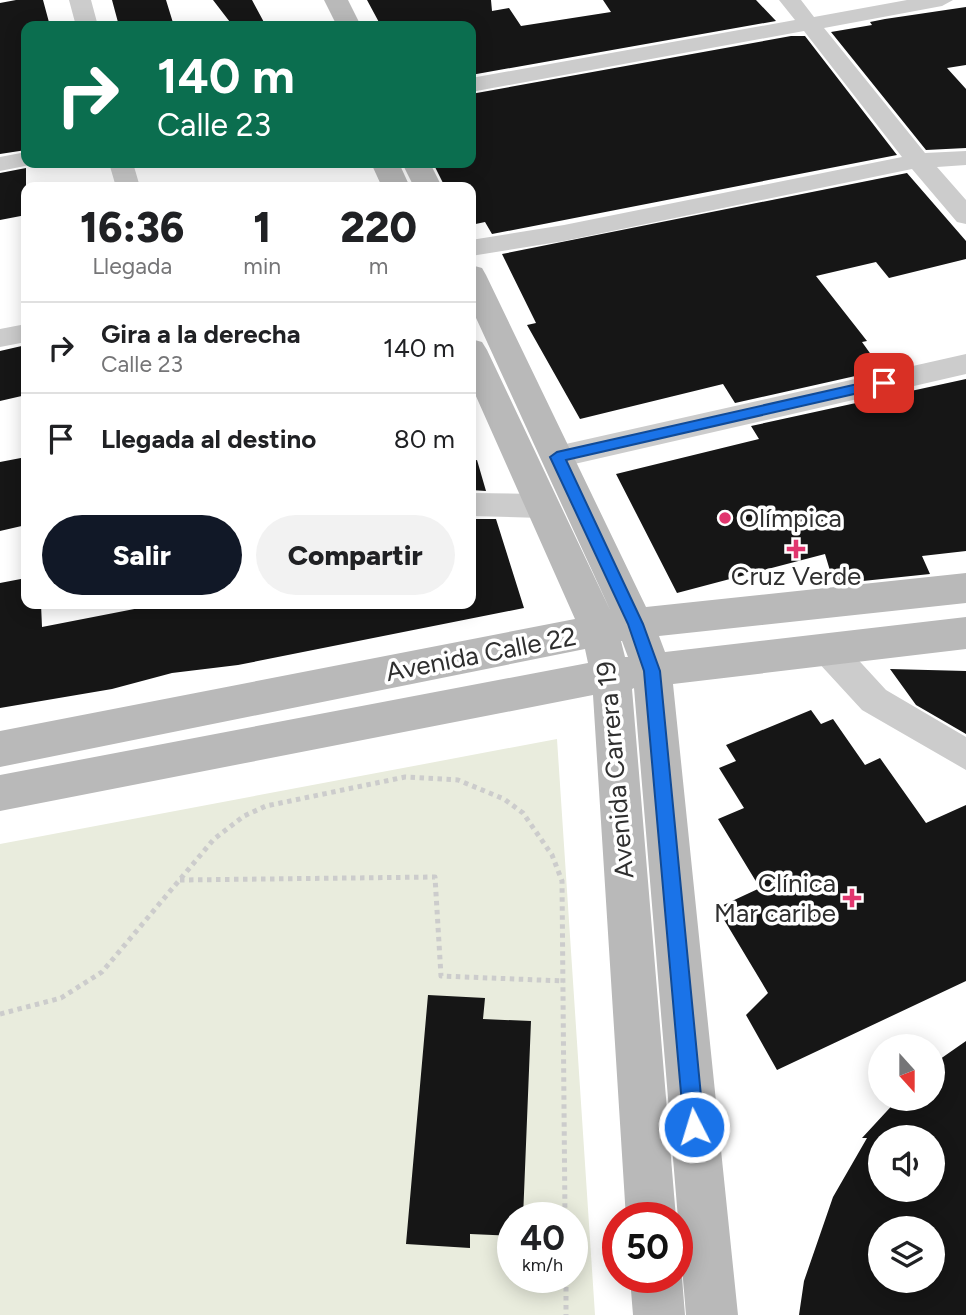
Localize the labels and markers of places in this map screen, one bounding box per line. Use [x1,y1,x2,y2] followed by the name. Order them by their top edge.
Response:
[854,353,914,413] pin
[739,502,842,534] place label: Olímpica
[717,510,733,526] marker: Olímpica
[788,541,804,557] marker: Cruz Verde
[731,560,861,592] place label: Cruz Verde
[714,867,836,929] place label: Clínica Mar caribe
[842,888,862,908] marker: Clínica Mar caribe

